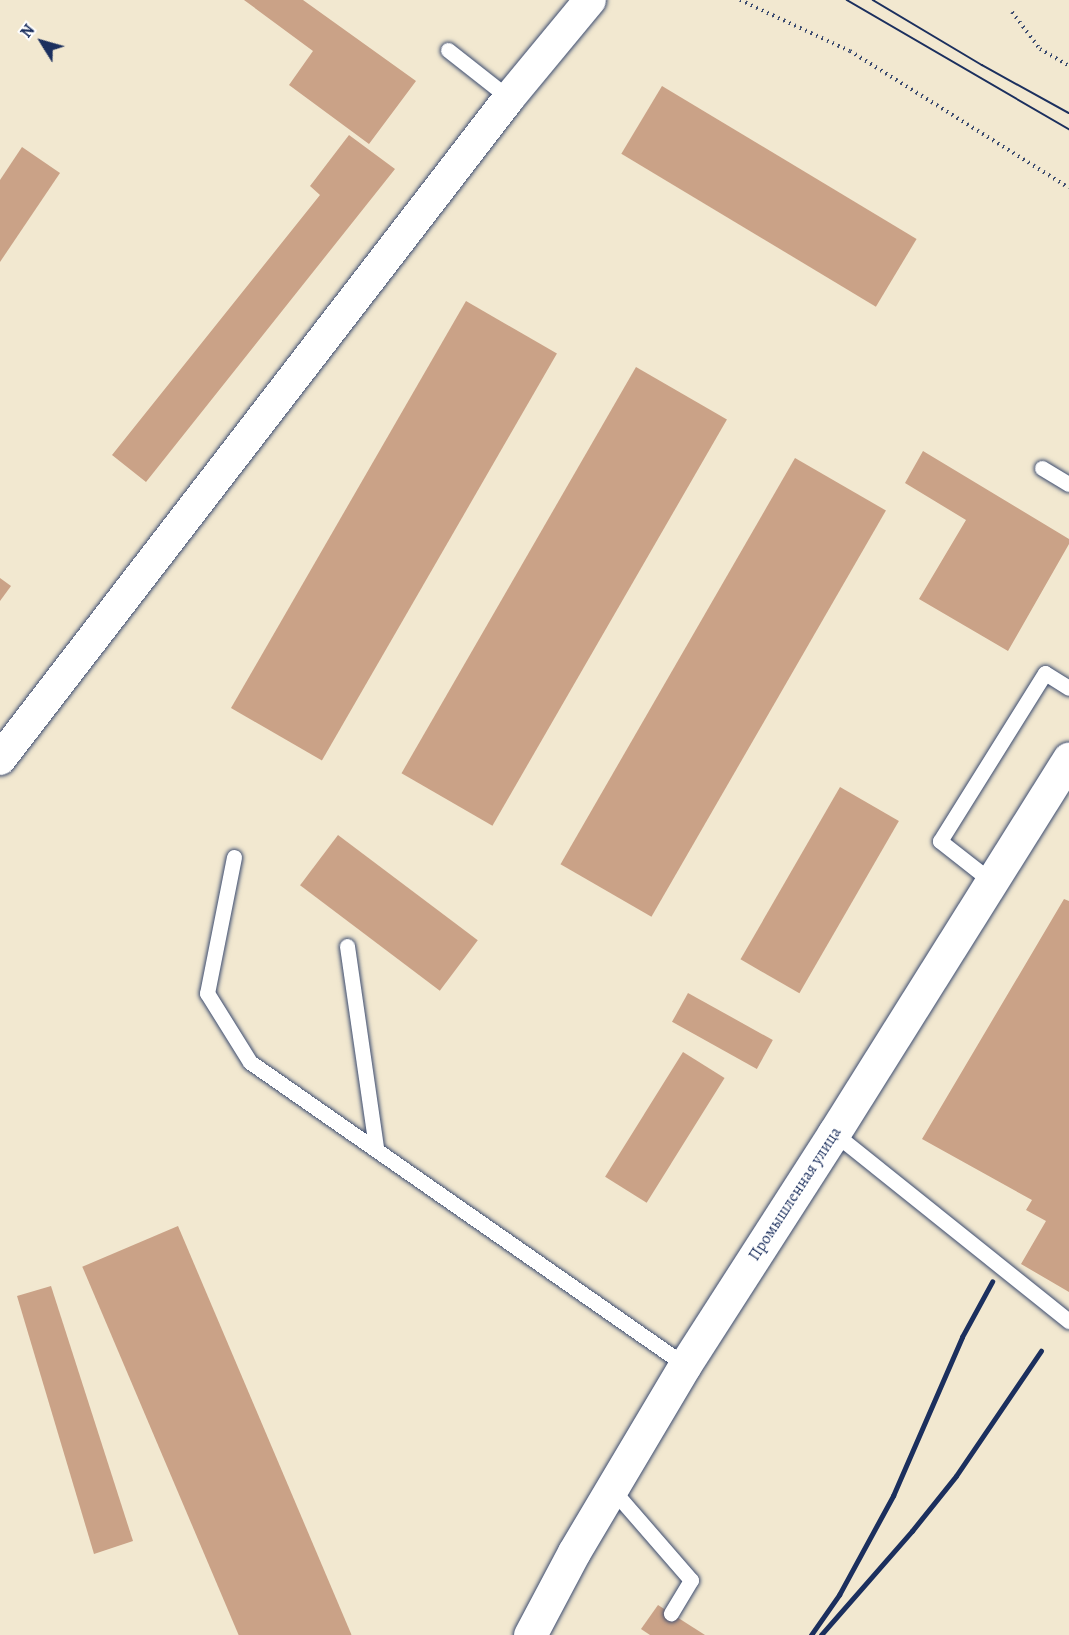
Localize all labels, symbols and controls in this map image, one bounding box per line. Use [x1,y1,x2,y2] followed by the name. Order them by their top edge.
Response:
[12,12,72,72] north arrow
[15,20,40,42] text: N
[745,1124,845,1264] street label: Промышленная улица

